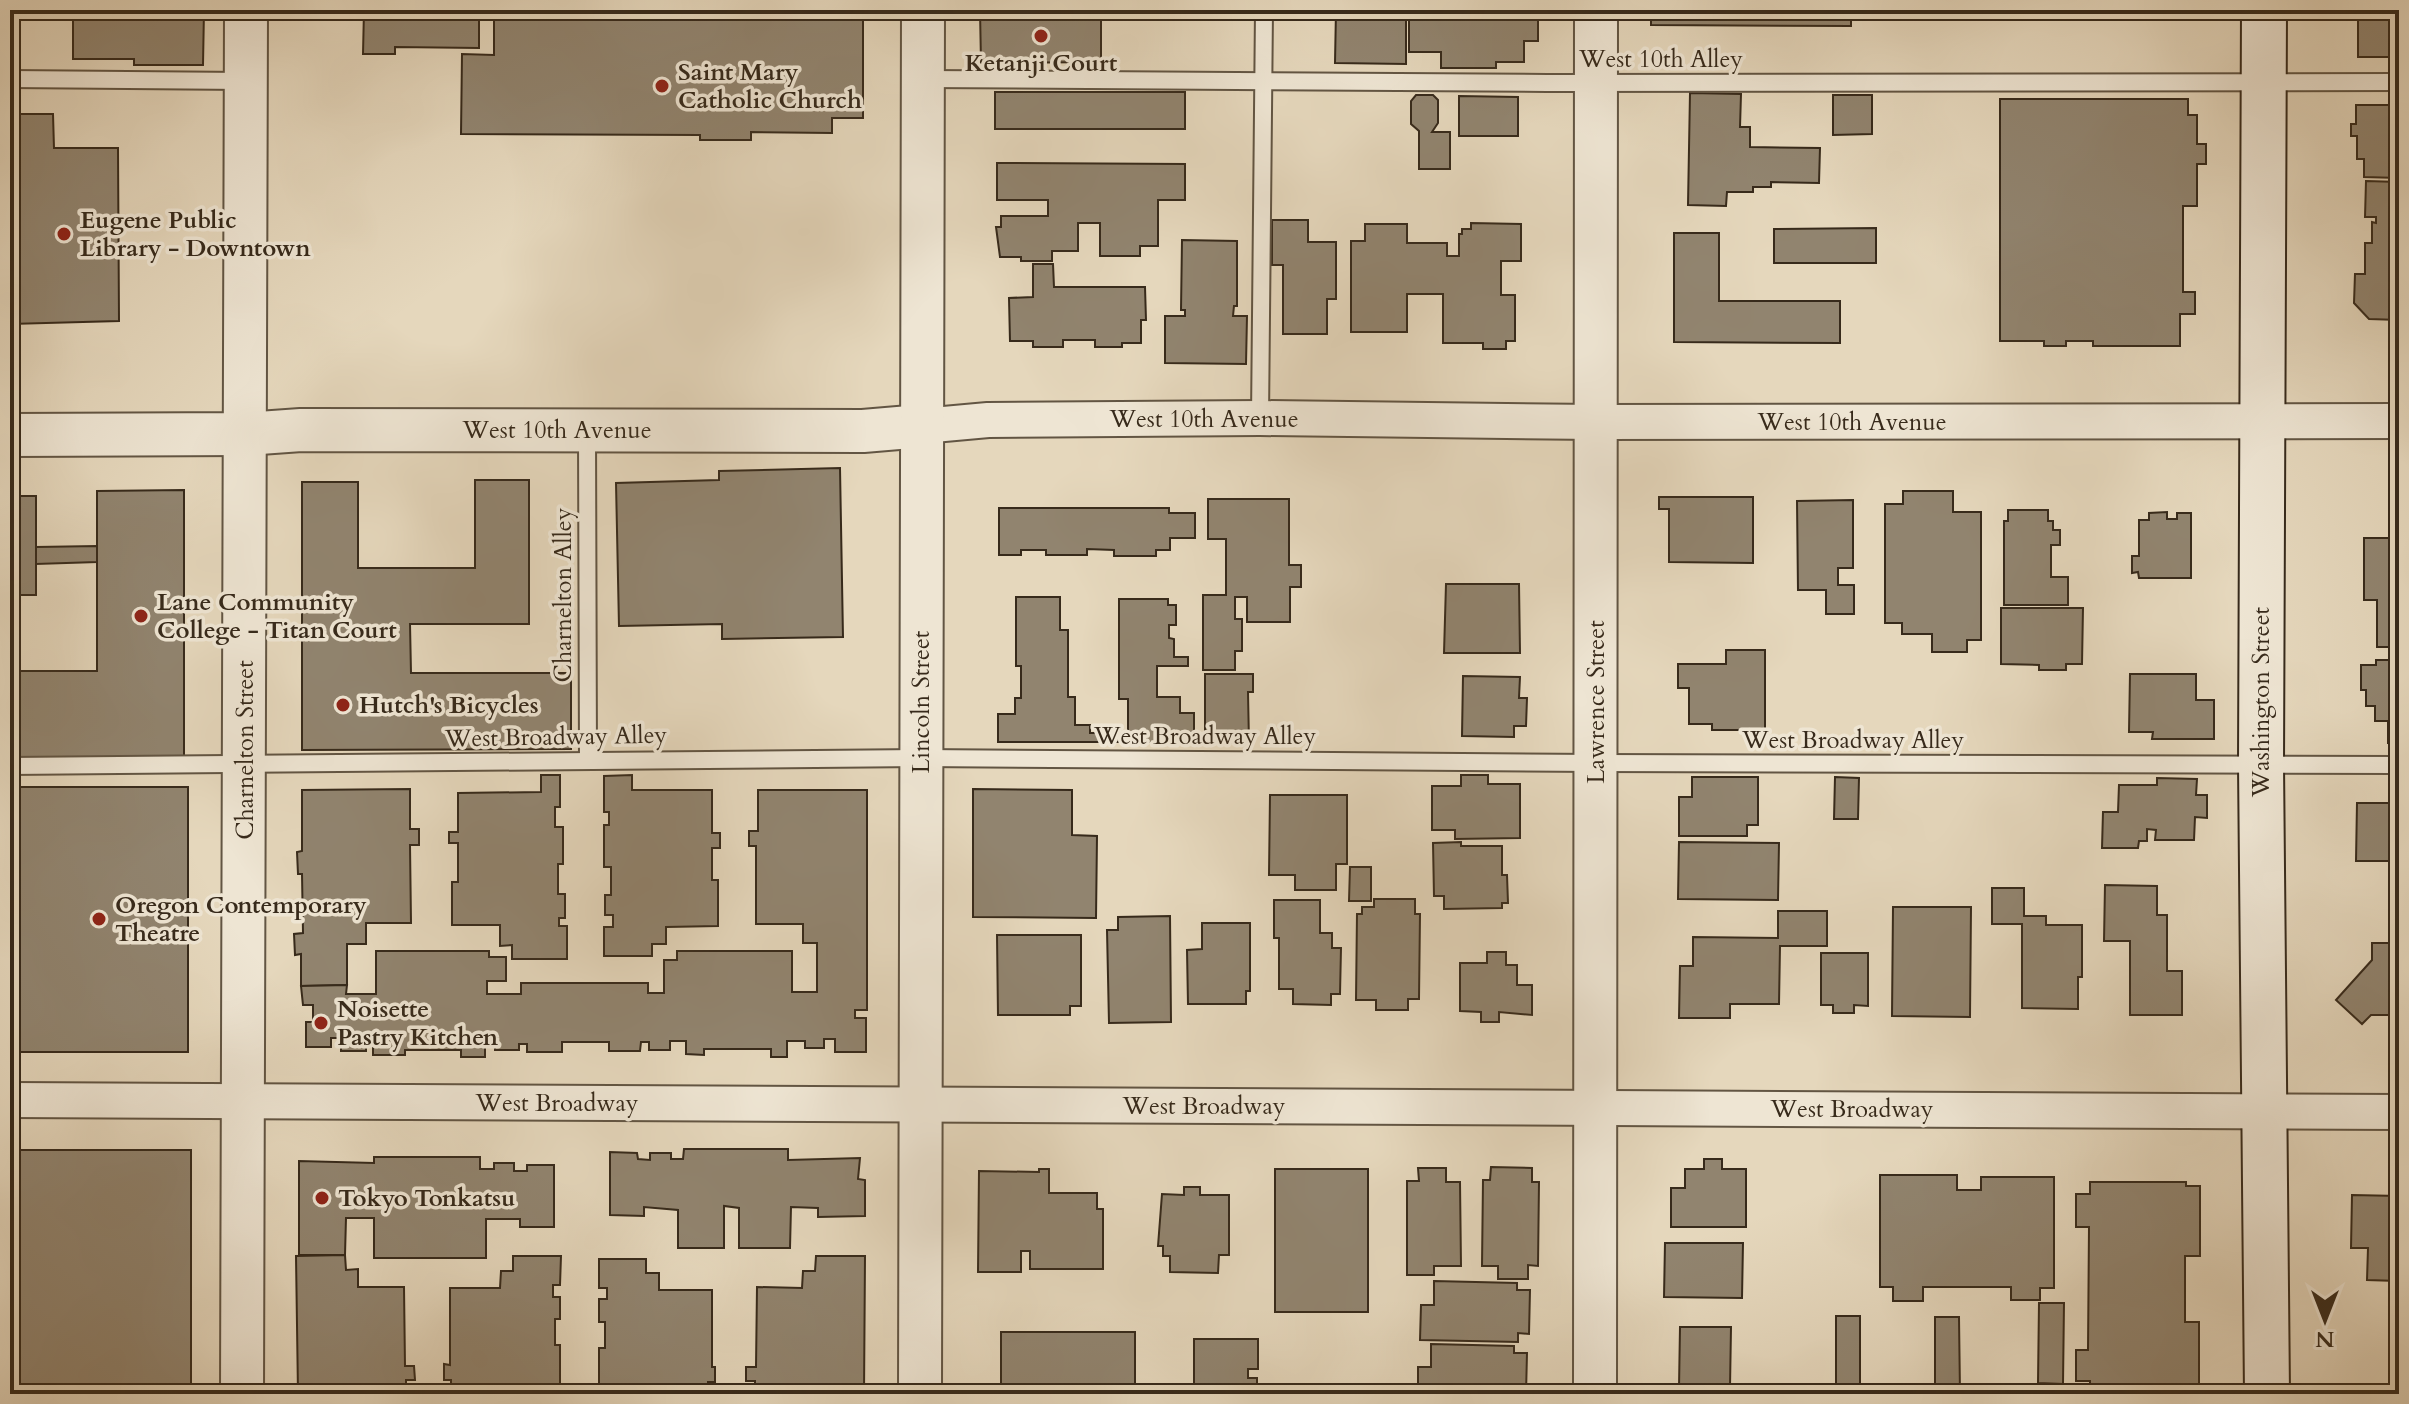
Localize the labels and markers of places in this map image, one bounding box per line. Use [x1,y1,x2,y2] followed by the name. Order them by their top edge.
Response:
[1032,27,1050,45] marker: Ketanji Court
[965,47,1118,80] place label: Ketanji Court
[678,56,862,117] place label: Saint Mary Catholic Church
[653,77,671,95] marker: Saint Mary Catholic Church
[80,204,311,265] place label: Eugene Public Library - Downtown
[55,225,73,243] marker: Eugene Public Library - Downtown
[157,586,397,647] place label: Lane Community College - Titan Court
[132,607,150,625] marker: Lane Community College - Titan Court
[359,689,539,722] place label: Hutch's Bicycles
[334,696,352,714] marker: Hutch's Bicycles
[115,889,367,950] place label: Oregon Contemporary Theatre
[90,910,108,928] marker: Oregon Contemporary Theatre
[337,993,499,1054] place label: Noisette Pastry Kitchen
[312,1014,330,1032] marker: Noisette Pastry Kitchen
[338,1182,515,1215] place label: Tokyo Tonkatsu
[313,1189,331,1207] marker: Tokyo Tonkatsu

